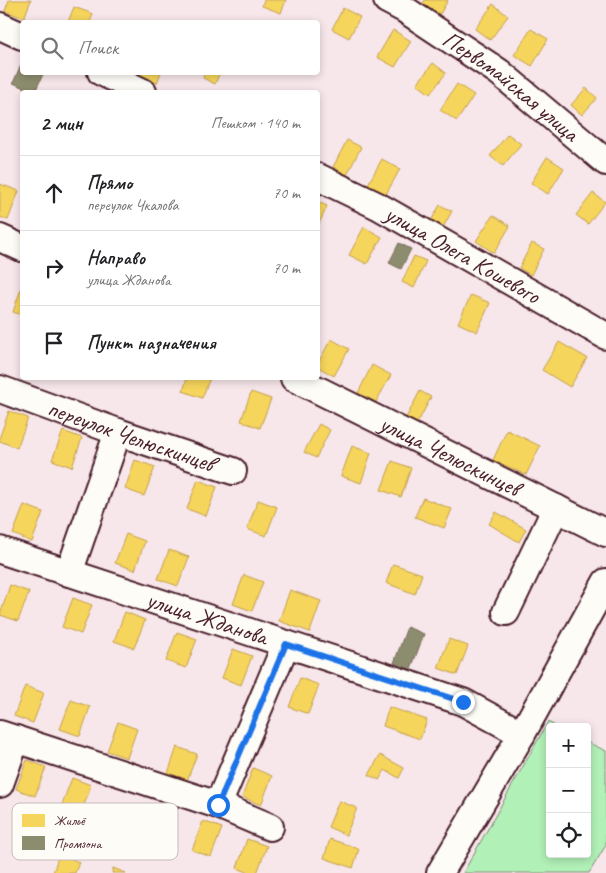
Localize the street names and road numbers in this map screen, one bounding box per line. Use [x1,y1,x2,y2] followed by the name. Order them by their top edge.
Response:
[437,24,586,149] street label: Первомайская улица
[378,197,547,311] street label: улица Олега Кошевого
[44,393,224,480] street label: переулок Челюскинцев
[373,407,528,505] street label: улица Челюскинцев
[141,584,273,652] street label: улица Жданова

